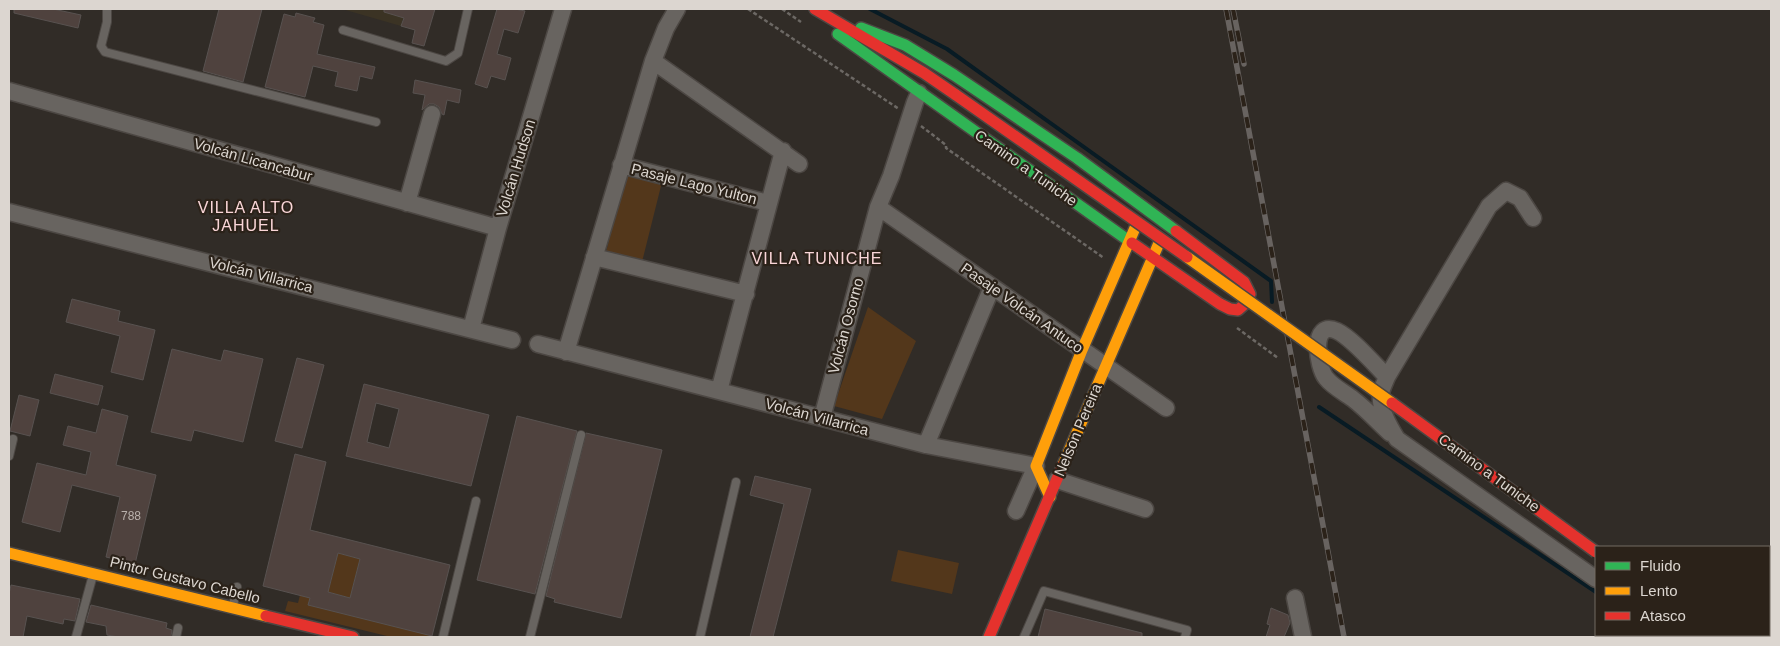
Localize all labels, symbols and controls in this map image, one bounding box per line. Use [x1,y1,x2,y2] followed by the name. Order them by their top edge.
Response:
[493,117,538,219] street label: Volcán Hudson
[972,126,1081,209] street label: Camino a Tuniche
[192,134,314,185] street label: Volcán Licancabur
[629,160,759,207] street label: Pasaje Lago Yulton
[198,199,294,234] district label: VILLA ALTO JAHUEL
[752,250,882,267] district label: VILLA TUNICHE
[207,253,315,296] street label: Volcán Villarrica
[958,259,1087,356] street label: Pasaje Volcán Antuco
[825,276,866,376] street label: Volcán Osorno
[1050,380,1105,479] street label: Nelson Pereira
[764,395,871,439] street label: Volcán Villarrica
[1435,430,1543,515] street label: Camino a Tuniche
[121,509,141,523] house number: 788
[1595,546,1770,636] legend
[108,553,262,606] street label: Pintor Gustavo Cabello
[1640,557,1681,574] text: Fluido
[1640,582,1678,599] text: Lento
[1640,607,1686,624] text: Atasco

